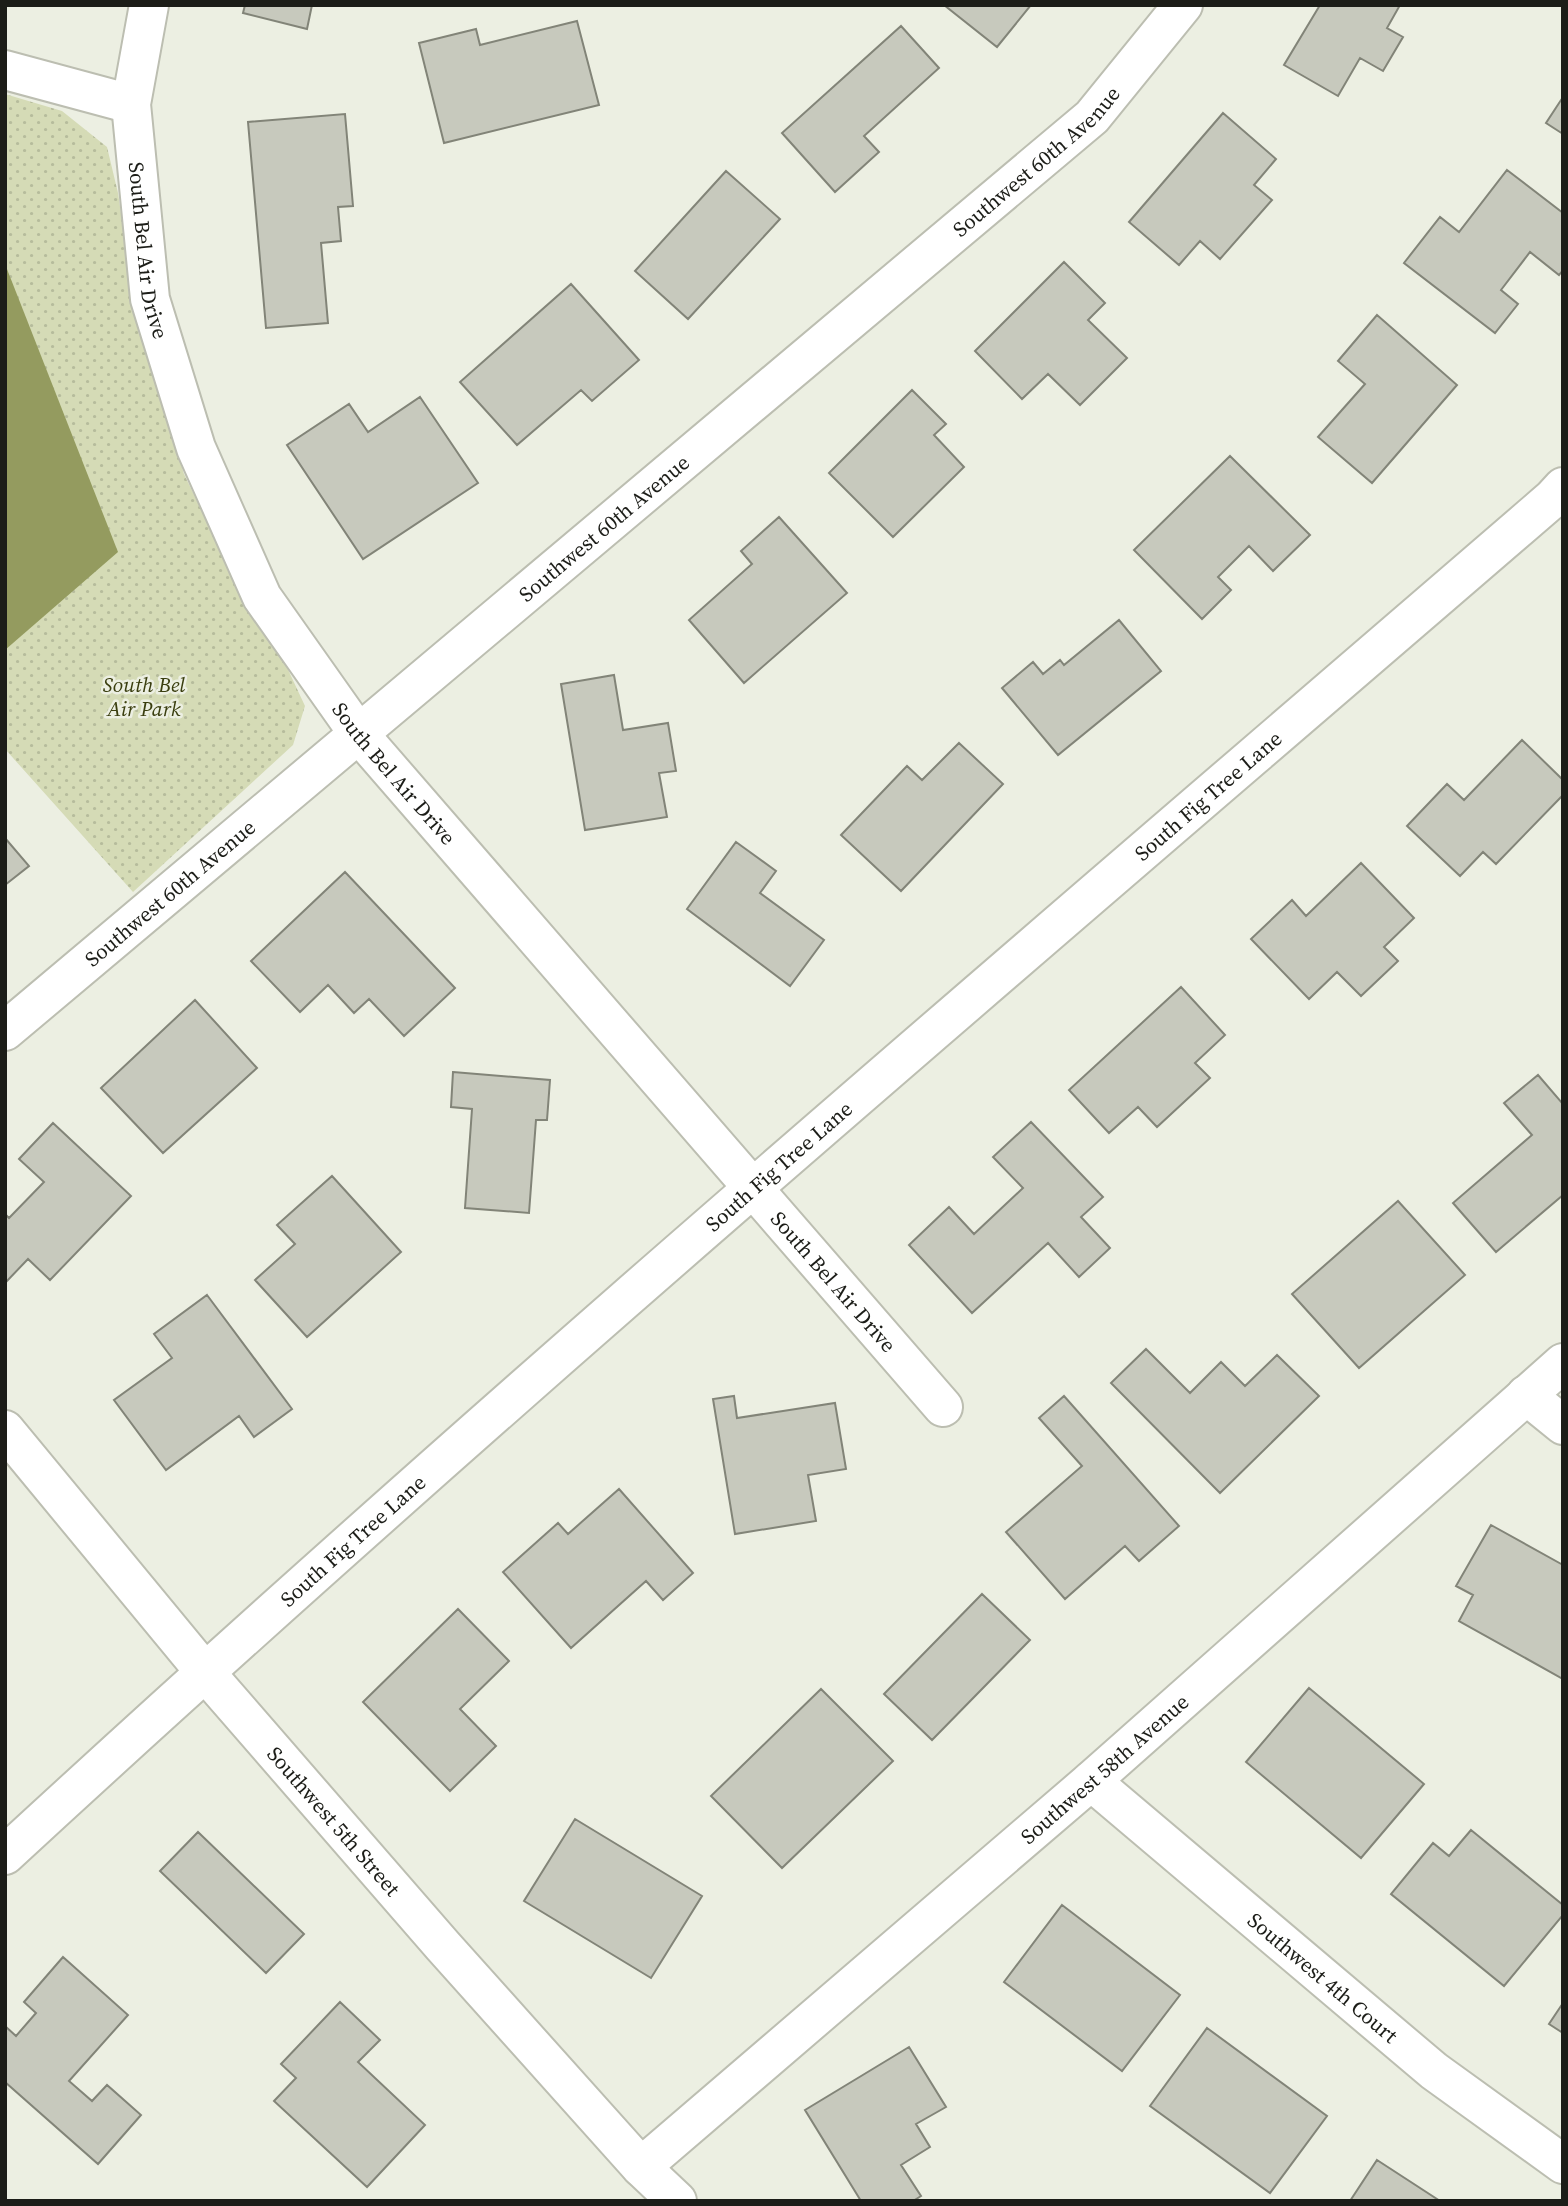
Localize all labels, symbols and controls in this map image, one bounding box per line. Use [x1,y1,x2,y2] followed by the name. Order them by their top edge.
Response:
[946,80,1126,243] street label: Southwest 60th Avenue
[122,161,176,342] street label: South Bel Air Drive
[512,448,695,608] street label: Southwest 60th Avenue
[103,670,185,723] park label: South Bel Air Park
[326,696,463,851] street label: South Bel Air Drive
[1128,724,1288,867] street label: South Fig Tree Lane
[78,812,261,973] street label: Southwest 60th Avenue
[699,1094,858,1238] street label: South Fig Tree Lane
[765,1205,903,1358] street label: South Bel Air Drive
[274,1467,432,1613] street label: South Fig Tree Lane
[1014,1687,1195,1850] street label: Southwest 58th Avenue
[261,1740,407,1902] street label: Southwest 5th Street
[1242,1905,1404,2049] street label: Southwest 4th Court

